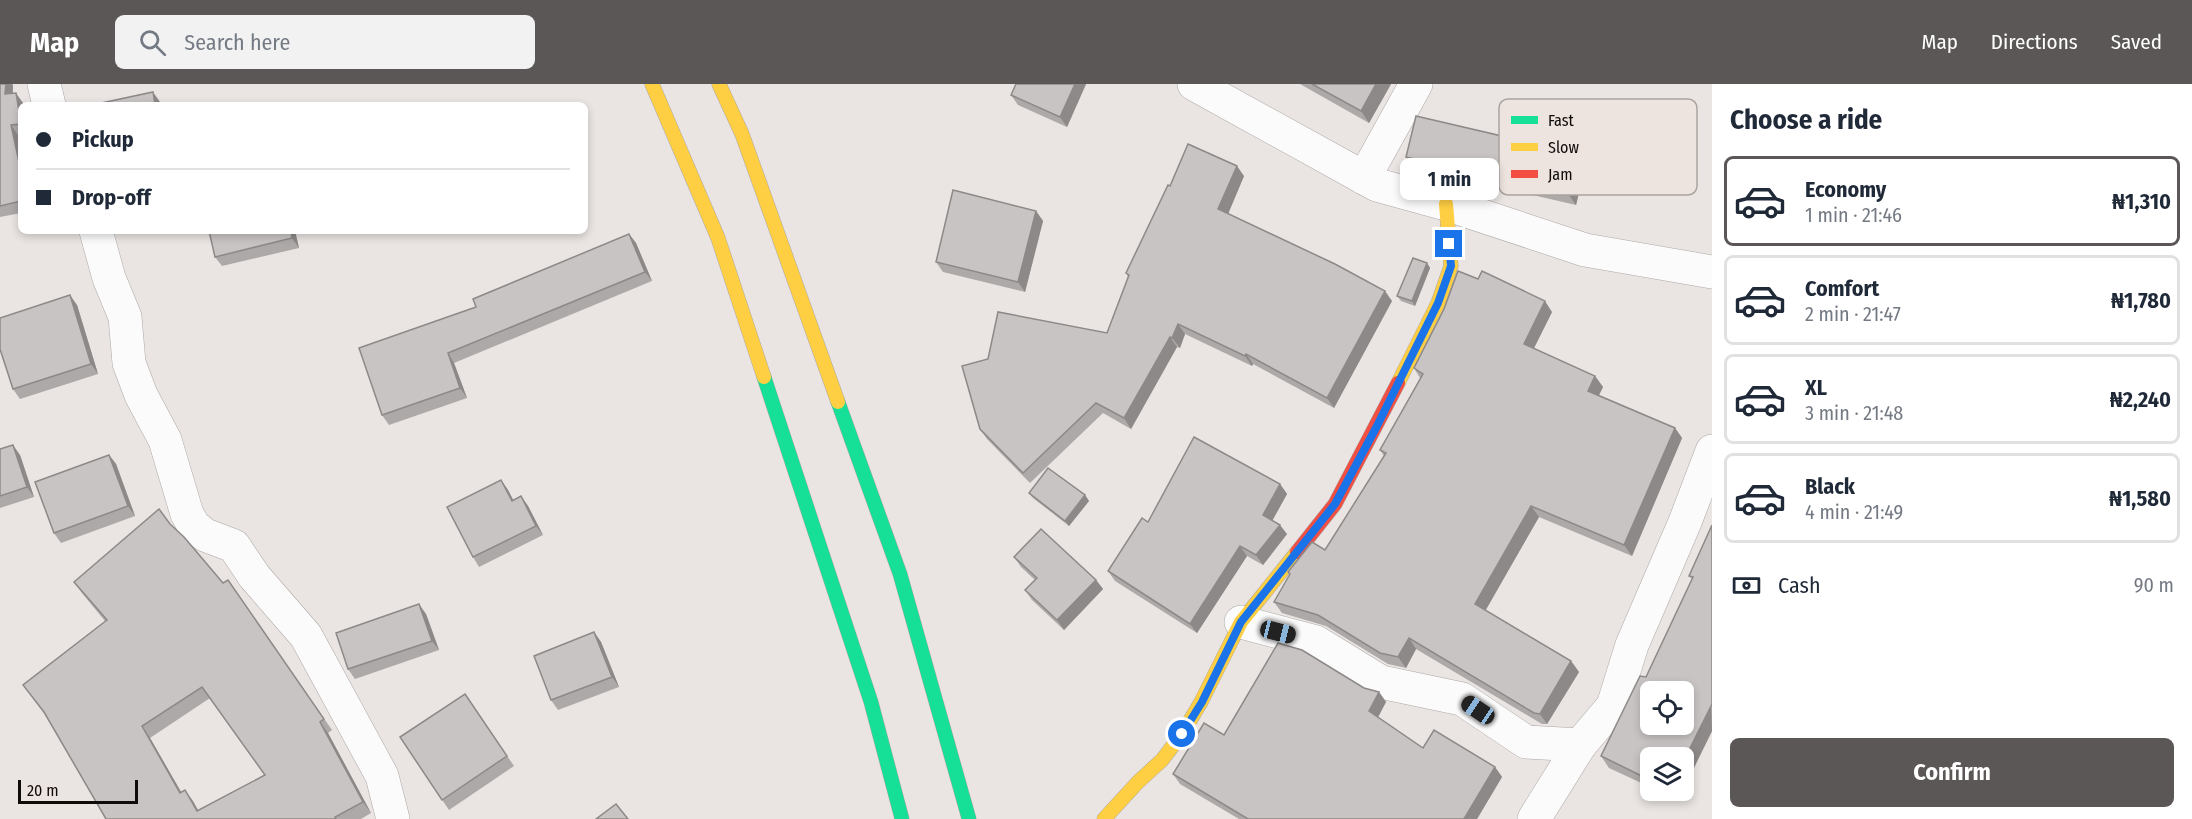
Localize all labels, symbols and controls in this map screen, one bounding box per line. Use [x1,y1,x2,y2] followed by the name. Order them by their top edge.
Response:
[115,15,535,69] search box
[30,26,79,59] text: Map
[136,26,169,59] icon: search
[184,29,290,56] text: Search here
[1921,29,1958,55] text: Map
[1991,29,2078,55] text: Directions
[2111,29,2162,55] text: Saved
[1499,99,1697,195] legend
[1730,104,1882,136] text: Choose a ride
[1548,111,1575,130] text: Fast
[72,126,134,153] text: Pickup
[1548,138,1579,157] text: Slow
[1400,157,1498,199] callout: 1 min
[1548,165,1573,184] text: Jam
[1428,167,1471,191] text: 1 min
[1733,174,1787,228] icon: car
[1805,176,1886,203] text: Economy
[72,184,151,211] text: Drop-off
[2112,188,2171,215] text: ₦1,310
[1805,203,1902,227] text: 1 min · 21:46
[1435,230,1462,257] route end
[1733,273,1787,327] icon: car
[1805,275,1879,302] text: Comfort
[2111,287,2171,314] text: ₦1,780
[1805,302,1901,326] text: 2 min · 21:47
[1733,372,1787,426] icon: car
[1805,374,1827,401] text: XL
[2110,386,2171,413] text: ₦2,240
[1805,401,1903,425] text: 3 min · 21:48
[1733,471,1787,525] icon: car
[1805,473,1855,500] text: Black
[2109,485,2171,512] text: ₦1,580
[1805,500,1903,524] text: 4 min · 21:49
[1730,569,1763,602] icon: cash
[1778,572,1821,599] text: Cash
[2134,573,2174,597] text: 90 m
[1258,619,1298,645] car
[1640,681,1694,801] map controls
[1640,681,1694,735] button: locate
[1458,692,1498,728] car
[1168,720,1195,747] route start
[1730,738,2174,807] button: Confirm
[1640,747,1694,801] button: layers
[18,777,138,804] scale bar
[27,781,58,800] text: 20 m

